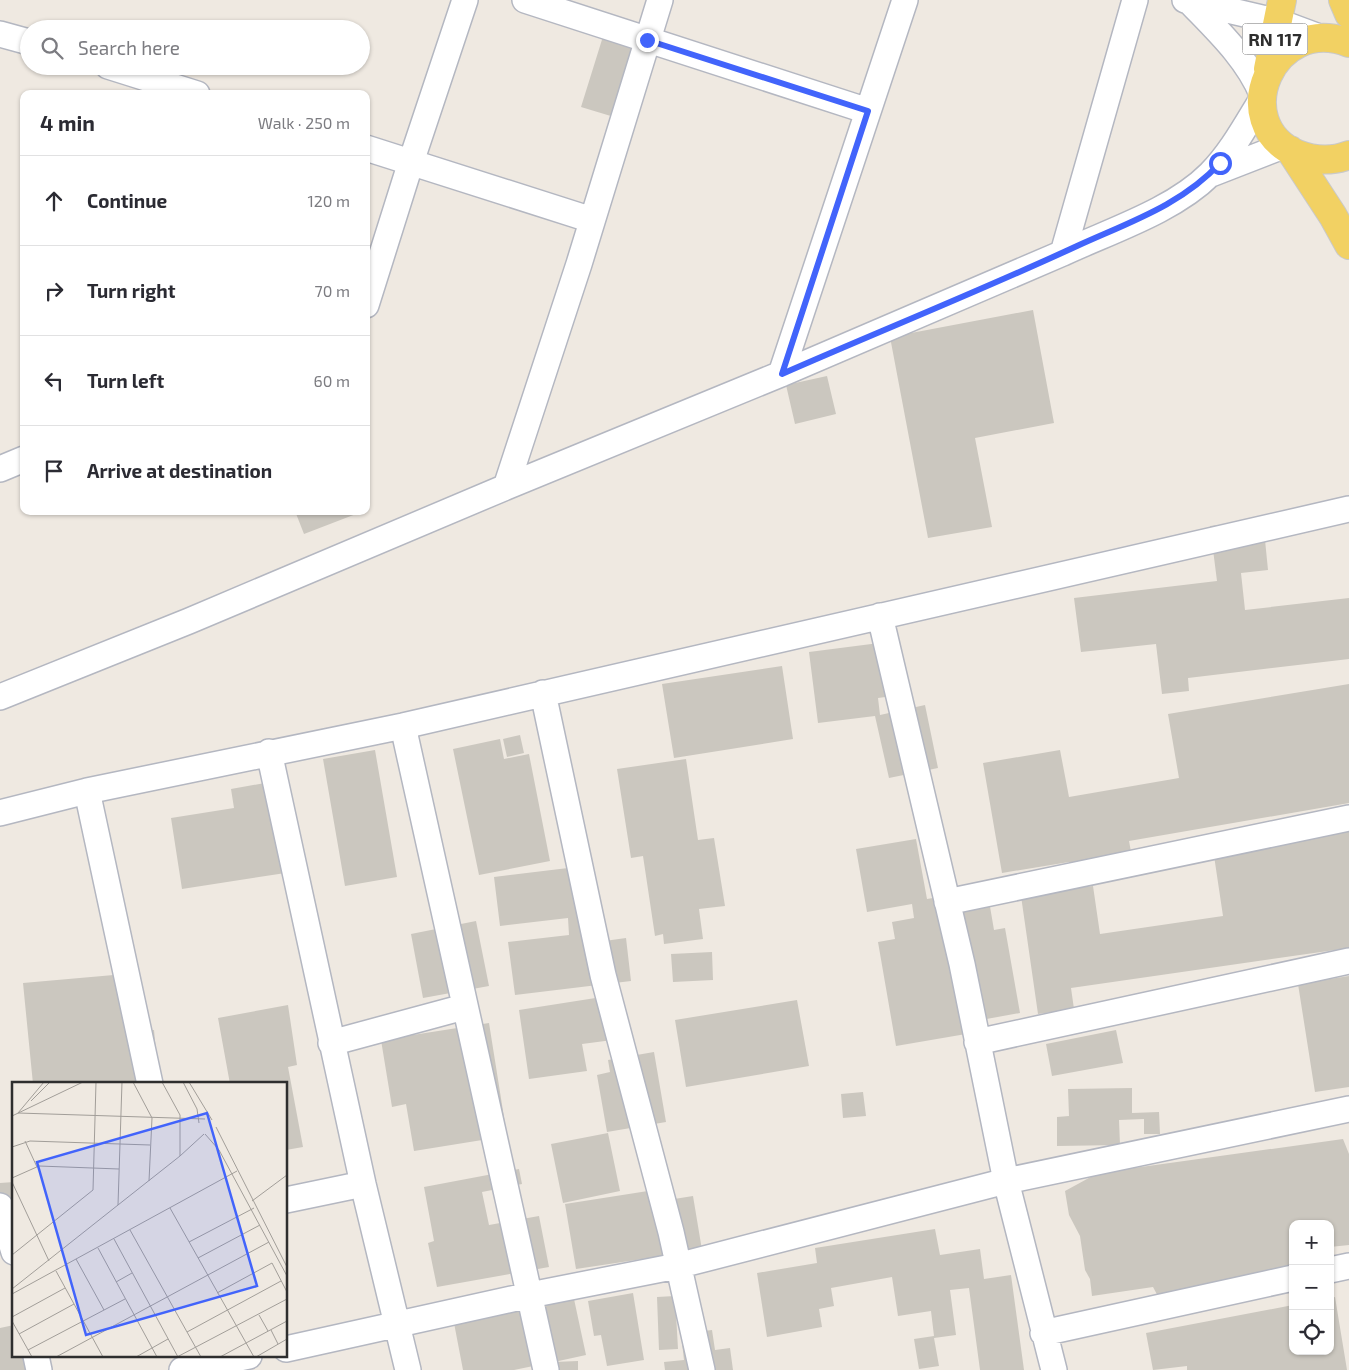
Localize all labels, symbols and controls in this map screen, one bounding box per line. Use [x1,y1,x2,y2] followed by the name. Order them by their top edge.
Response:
[20,20,370,75] search box
[1242,23,1308,54] road number: RN 117
[636,29,659,52] route end
[38,34,66,62] icon: search
[78,36,180,59] text: Search here
[40,110,95,135] text: 4 min
[258,113,350,132] text: Walk · 250 m
[1209,152,1232,175] route start
[40,187,68,215] icon: ahead
[87,189,167,212] text: Continue
[307,191,350,210] text: 120 m
[40,277,68,305] icon: right
[87,279,175,302] text: Turn right
[315,281,350,300] text: 70 m
[40,367,68,395] icon: left
[87,369,164,392] text: Turn left
[314,371,350,390] text: 60 m
[40,457,68,485] icon: arrive
[87,459,272,482] text: Arrive at destination
[12,1082,288,1358] inset map
[1289,1220,1334,1355] map controls
[1289,1220,1334,1265] button: +
[1289,1265,1334,1310] button: −
[1289,1310,1334,1355] button: locate

